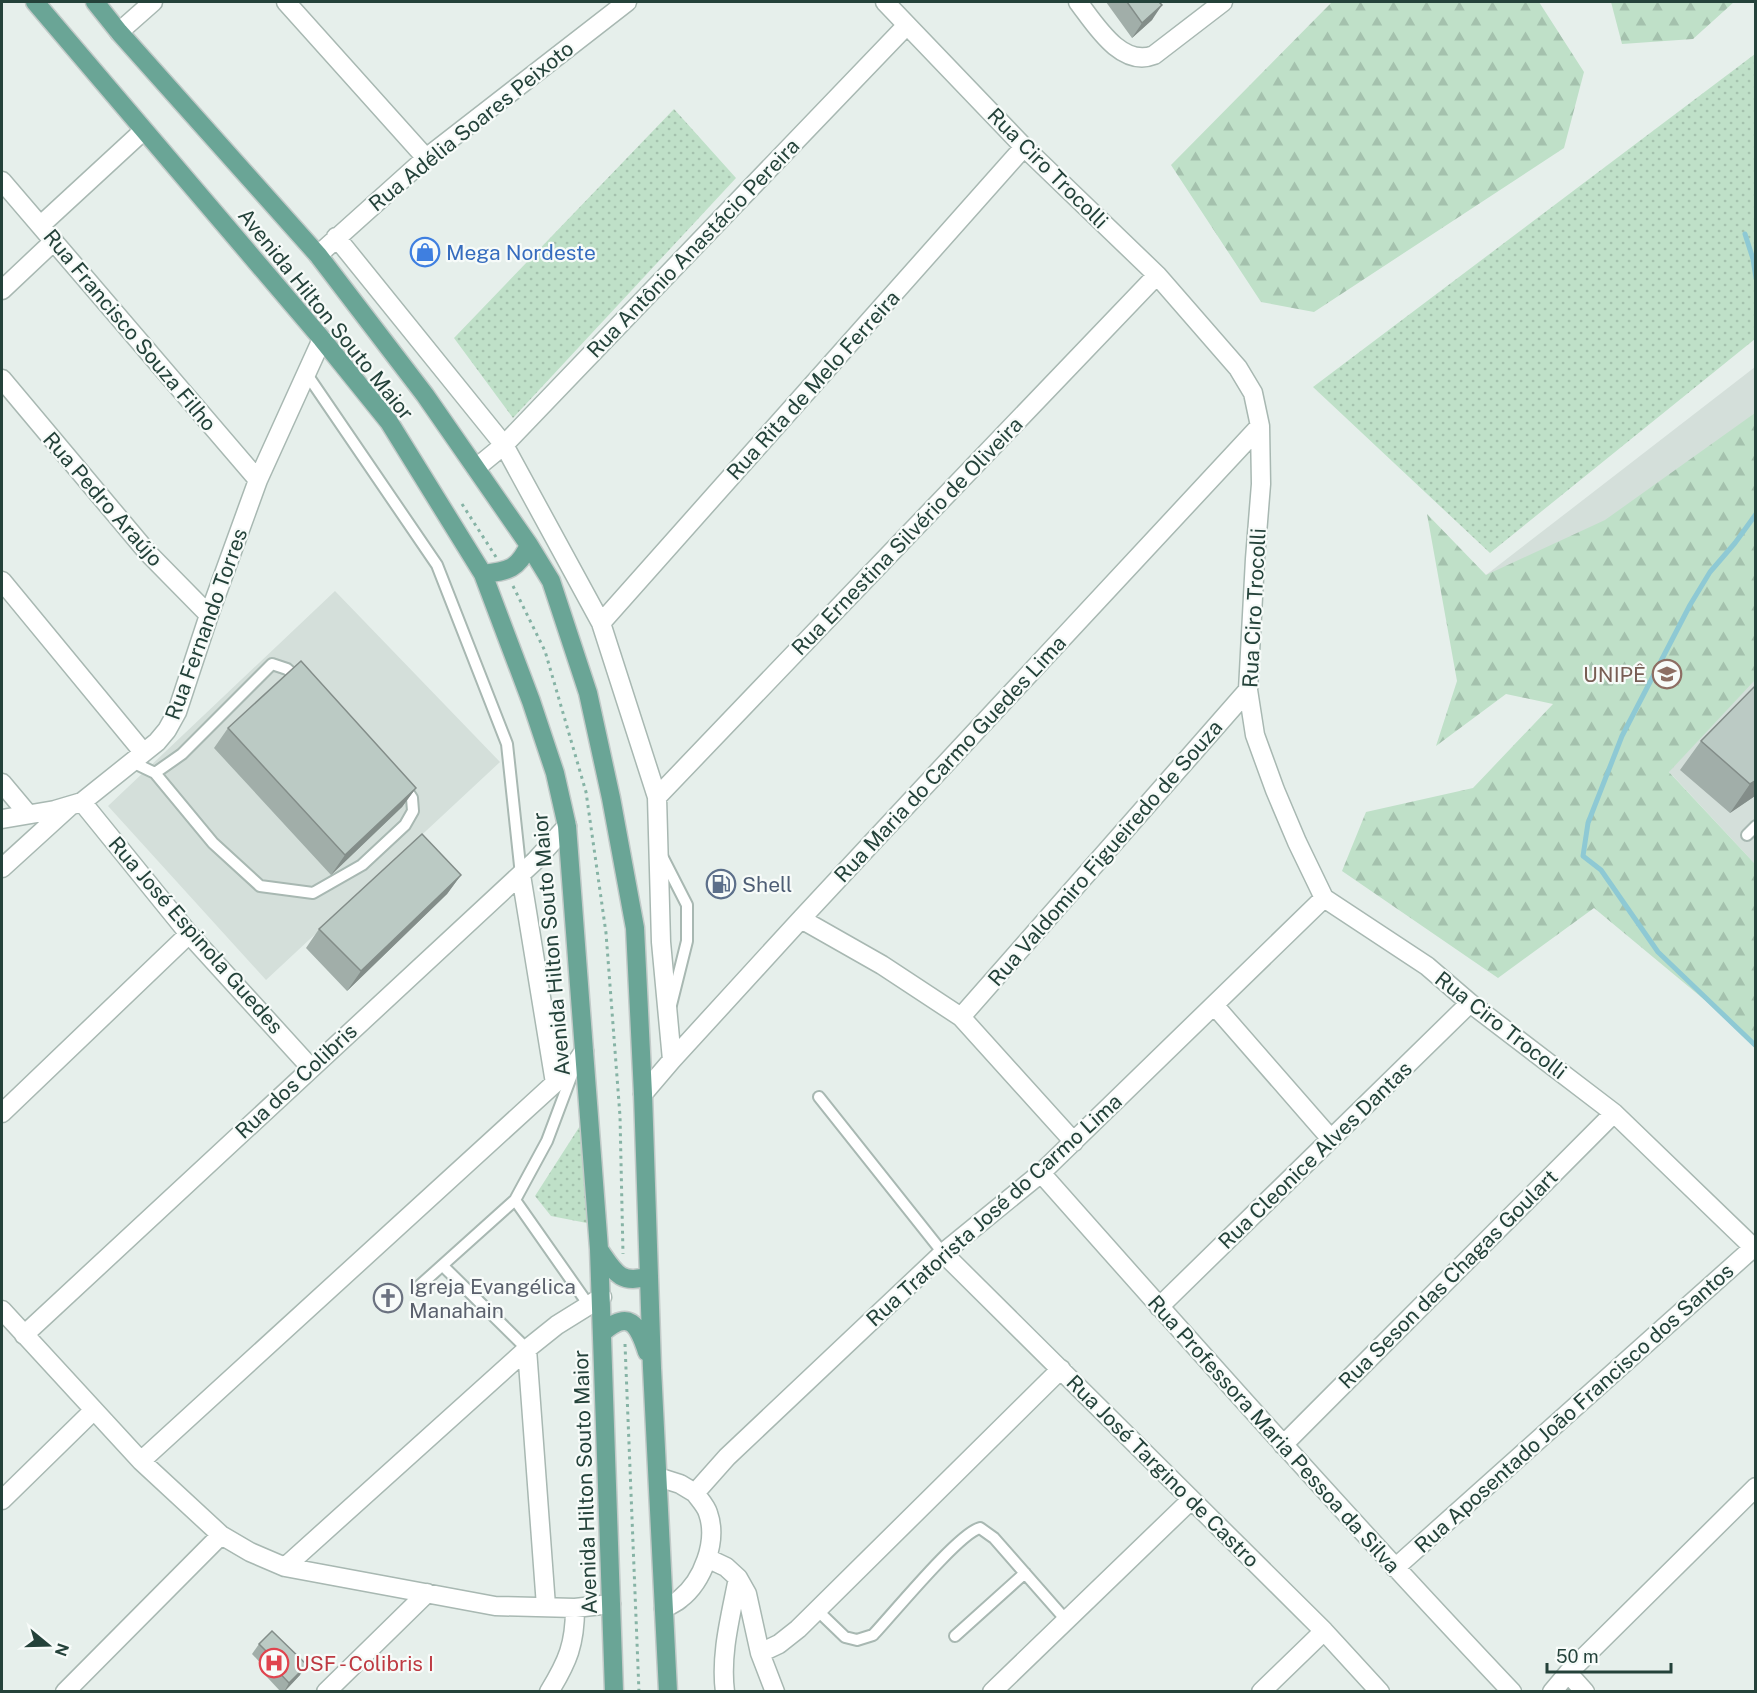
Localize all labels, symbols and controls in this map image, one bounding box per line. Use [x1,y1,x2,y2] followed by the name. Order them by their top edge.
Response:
[364,36,578,216] street label: Rua Adélia Soares Peixoto
[983,103,1113,233] street label: Rua Ciro Trocolli
[581,133,805,363] street label: Rua Antônio Anastácio Pereira
[233,203,419,425] street label: Avenida Hilton Souto Maior
[38,224,222,436] street label: Rua Francisco Souza Filho
[409,236,441,268] shop icon: Mega Nordeste
[446,240,596,265] place label: Mega Nordeste
[721,285,905,485] street label: Rua Rita de Melo Ferreira
[786,412,1028,660] street label: Rua Ernestina Silvério de Oliveira
[38,427,168,571] street label: Rua Pedro Araújo
[160,525,252,723] street label: Rua Fernando Torres
[1237,527,1271,689] street label: Rua Ciro Trocolli
[829,630,1071,888] street label: Rua Maria do Carmo Guedes Lima
[1651,658,1683,690] school or university icon: UNIPÊ
[1583,662,1646,687] place label: UNIPÊ
[983,715,1227,991] street label: Rua Valdomiro Figueiredo de Souza
[527,811,575,1077] street label: Avenida Hilton Souto Maior
[104,831,288,1039] street label: Rua José Espinola Guedes
[705,868,737,900] fuel station icon: Shell
[742,872,792,897] place label: Shell
[1430,966,1572,1084] street label: Rua Ciro Trocolli
[230,1018,362,1144] street label: Rua dos Colibris
[1213,1056,1417,1254] street label: Rua Cleonice Alves Dantas
[861,1089,1127,1331] street label: Rua Tratorista José do Carmo Lima
[1333,1164,1563,1394] street label: Rua Seson das Chagas Goulart
[1409,1258,1739,1558] street label: Rua Aposentado João Francisco dos Santos
[409,1274,576,1323] place label: Igreja Evangélica Manahain
[372,1282,404,1314] church icon: Igreja Evangélica Manahain
[1143,1290,1405,1578] street label: Rua Professora Maria Pessoa da Silva
[568,1349,602,1615] street label: Avenida Hilton Souto Maior
[1062,1370,1264,1572] street label: Rua José Targino de Castro
[18,1615,78,1675] north arrow
[1547,1636,1672,1674] scale bar
[51,1641,73,1659] text: N
[1556,1646,1599,1667] text: 50 m
[258,1647,290,1679] hospital icon: USF - Colibris I
[295,1651,434,1676] place label: USF - Colibris I

